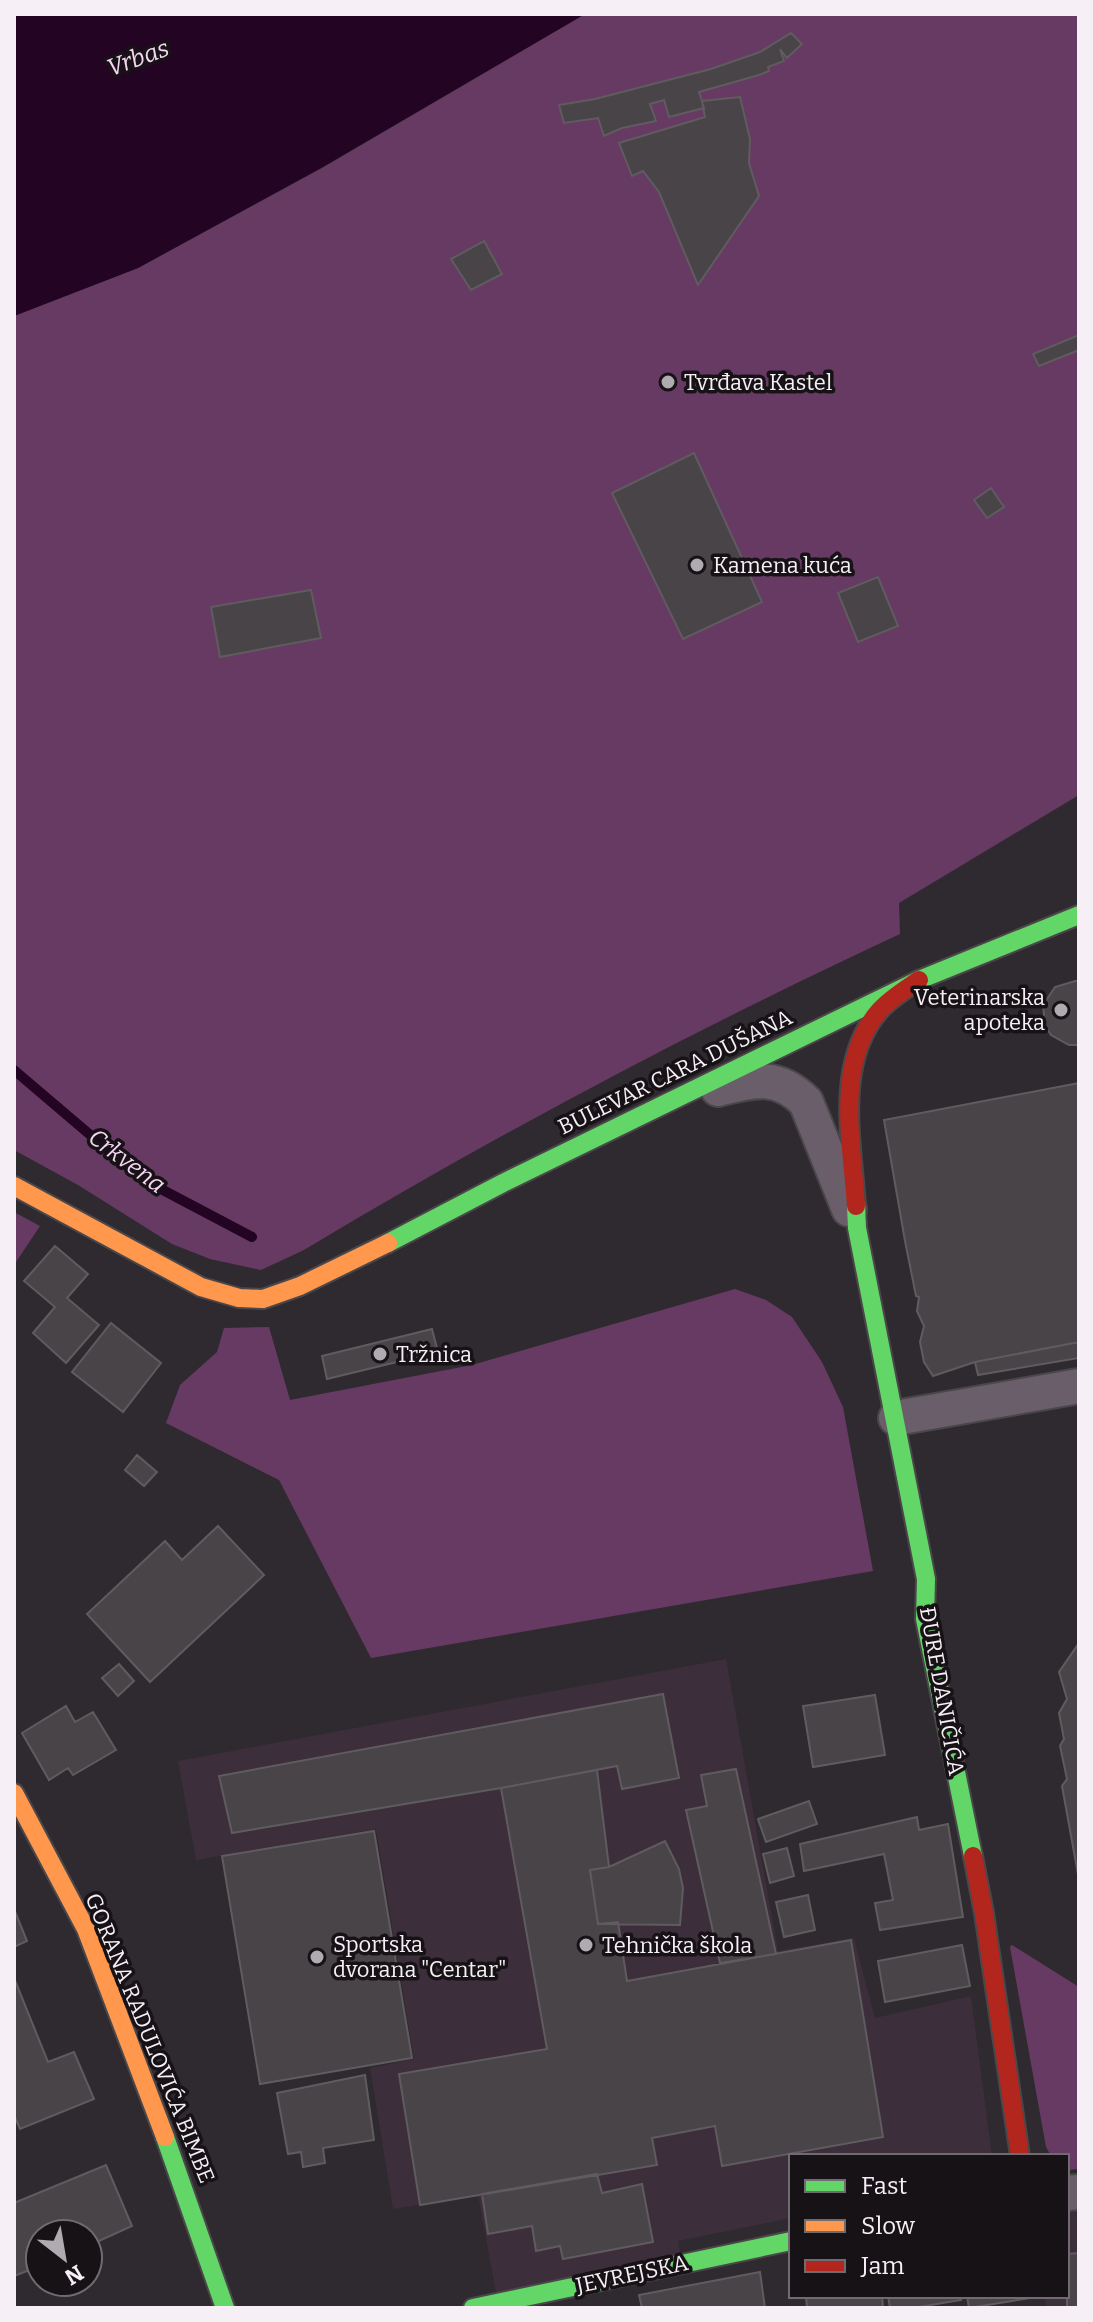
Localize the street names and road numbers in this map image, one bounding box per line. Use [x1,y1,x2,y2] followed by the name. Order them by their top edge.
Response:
[554,1003,797,1140] street label: BULEVAR CARA DUŠANA
[914,1605,970,1778] street label: ĐURE DANIČIĆA
[79,1889,221,2187] street label: GORANA RADULOVIĆA BIMBE
[572,2249,691,2299] street label: JEVREJSKA

